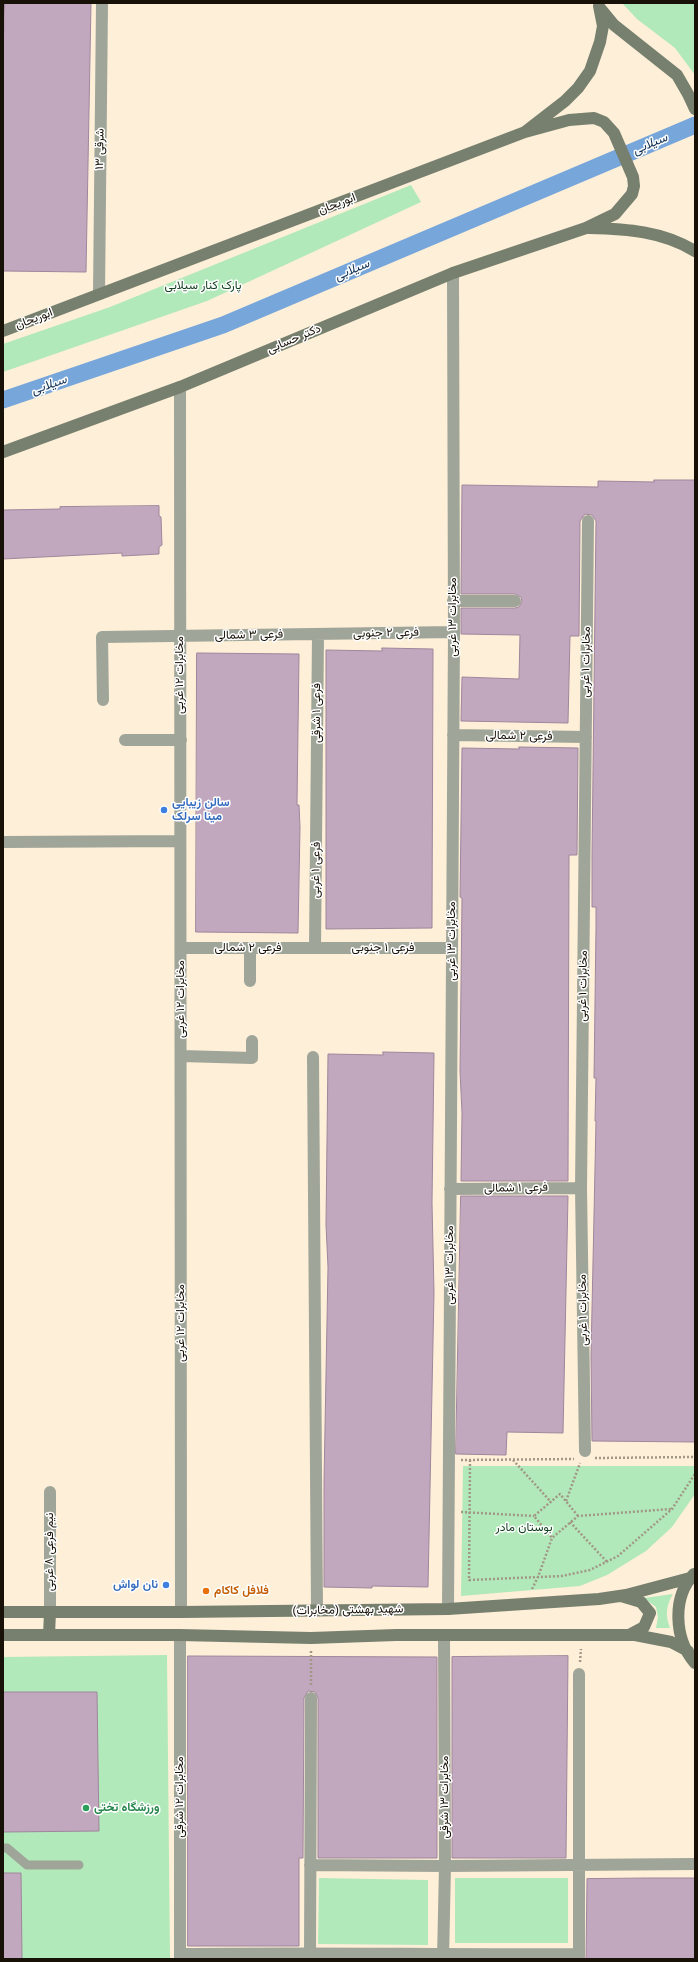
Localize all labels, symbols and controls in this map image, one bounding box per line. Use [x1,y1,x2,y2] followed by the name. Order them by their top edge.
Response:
[92,128,108,170] street label: ۱۳ شرقی
[630,130,670,158] water label: سیلابی
[316,190,358,218] street label: ابوریحان
[332,256,372,284] water label: سیلابی
[164,279,242,293] park label: پارک کنار سیلابی
[13,305,55,333] street label: ابوریحان
[265,321,323,357] street label: دکتر حسابی
[29,372,69,398] water label: سیلابی
[446,577,460,657] street label: مخابرات ۱۳ غربی
[353,625,419,641] street label: فرعی ۲ جنوبی
[578,626,594,698] street label: مخابرات ۱ غربی
[215,627,283,643] street label: فرعی ۳ شمالی
[173,636,187,714] street label: مخابرات ۱۲ غربی
[310,683,324,743] street label: فرعی ۱ شرقی
[485,728,553,744] street label: فرعی ۲ شمالی
[172,796,230,824] place label: سالن زیبایی مینا سرلک
[159,805,169,815] marker: سالن زیبایی مینا سرلک
[308,842,324,898] street label: فرعی ۱ غربی
[445,901,459,981] street label: مخابرات ۱۳ غربی
[215,941,281,955] street label: فرعی ۲ شمالی
[351,941,415,955] street label: فرعی ۱ جنوبی
[575,950,591,1022] street label: مخابرات ۱ غربی
[174,960,188,1038] street label: مخابرات ۱۲ غربی
[484,1180,548,1196] street label: فرعی ۱ شمالی
[443,1225,457,1305] street label: مخابرات ۱۳ غربی
[575,1274,591,1346] street label: مخابرات ۱ غربی
[174,1284,188,1362] street label: مخابرات ۱۲ غربی
[43,1513,57,1591] street label: نیم فرعی ۸ غربی
[496,1521,552,1535] park label: بوستان مادر
[113,1578,158,1592] place label: نان لواش
[161,1580,171,1590] marker: نان لواش
[214,1584,269,1598] place label: فلافل کاکام
[201,1586,211,1596] marker: فلافل کاکام
[292,1602,404,1618] street label: شهید بهشتی (مخابرات)
[173,1756,187,1838] street label: مخابرات ۱۲ شرقی
[438,1756,452,1838] street label: مخابرات ۱۳ شرقی
[94,1801,160,1815] place label: ورزشگاه تختی
[81,1803,91,1813] marker: ورزشگاه تختی

